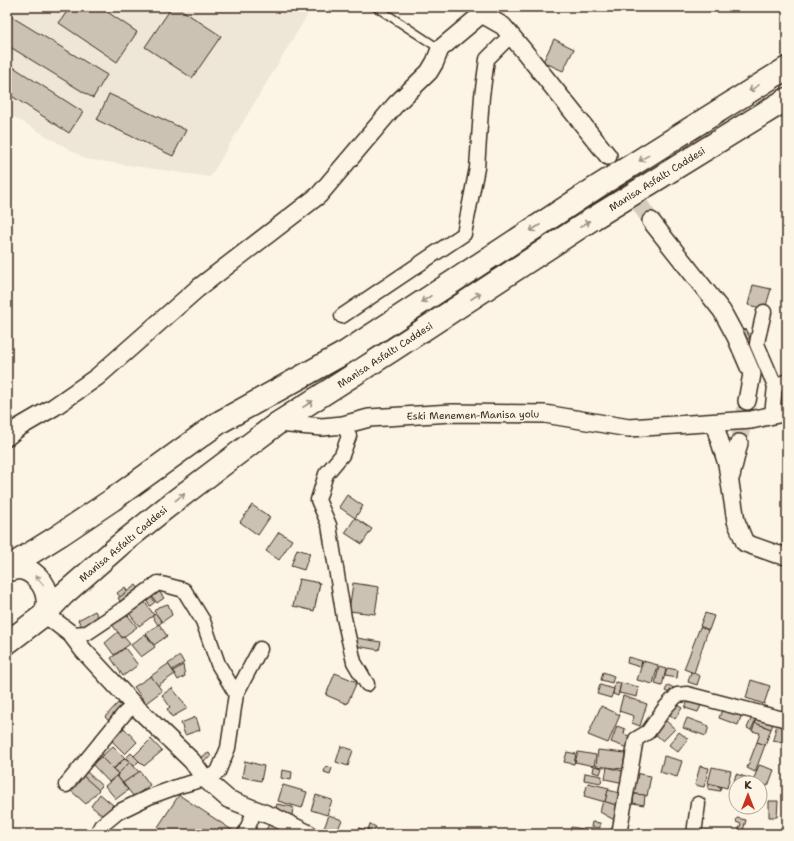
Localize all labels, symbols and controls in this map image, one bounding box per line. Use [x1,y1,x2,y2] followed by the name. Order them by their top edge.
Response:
[748,85,760,93] one-way arrow
[606,144,708,214] street label: Manisa Asfaltı Caddesi
[638,154,650,162] one-way arrow
[579,220,591,228] one-way arrow
[529,224,540,232] one-way arrow
[470,291,482,299] one-way arrow
[421,295,432,303] one-way arrow
[335,319,435,391] street label: Manisa Asfaltı Caddesi
[302,400,313,408] one-way arrow
[407,407,540,423] street label: Eski Menemen-Manisa yolu
[175,493,186,501] one-way arrow
[76,503,170,585] street label: Manisa Asfaltı Caddesi
[35,575,44,586] one-way arrow
[728,775,768,815] north arrow
[744,778,752,793] text: K

